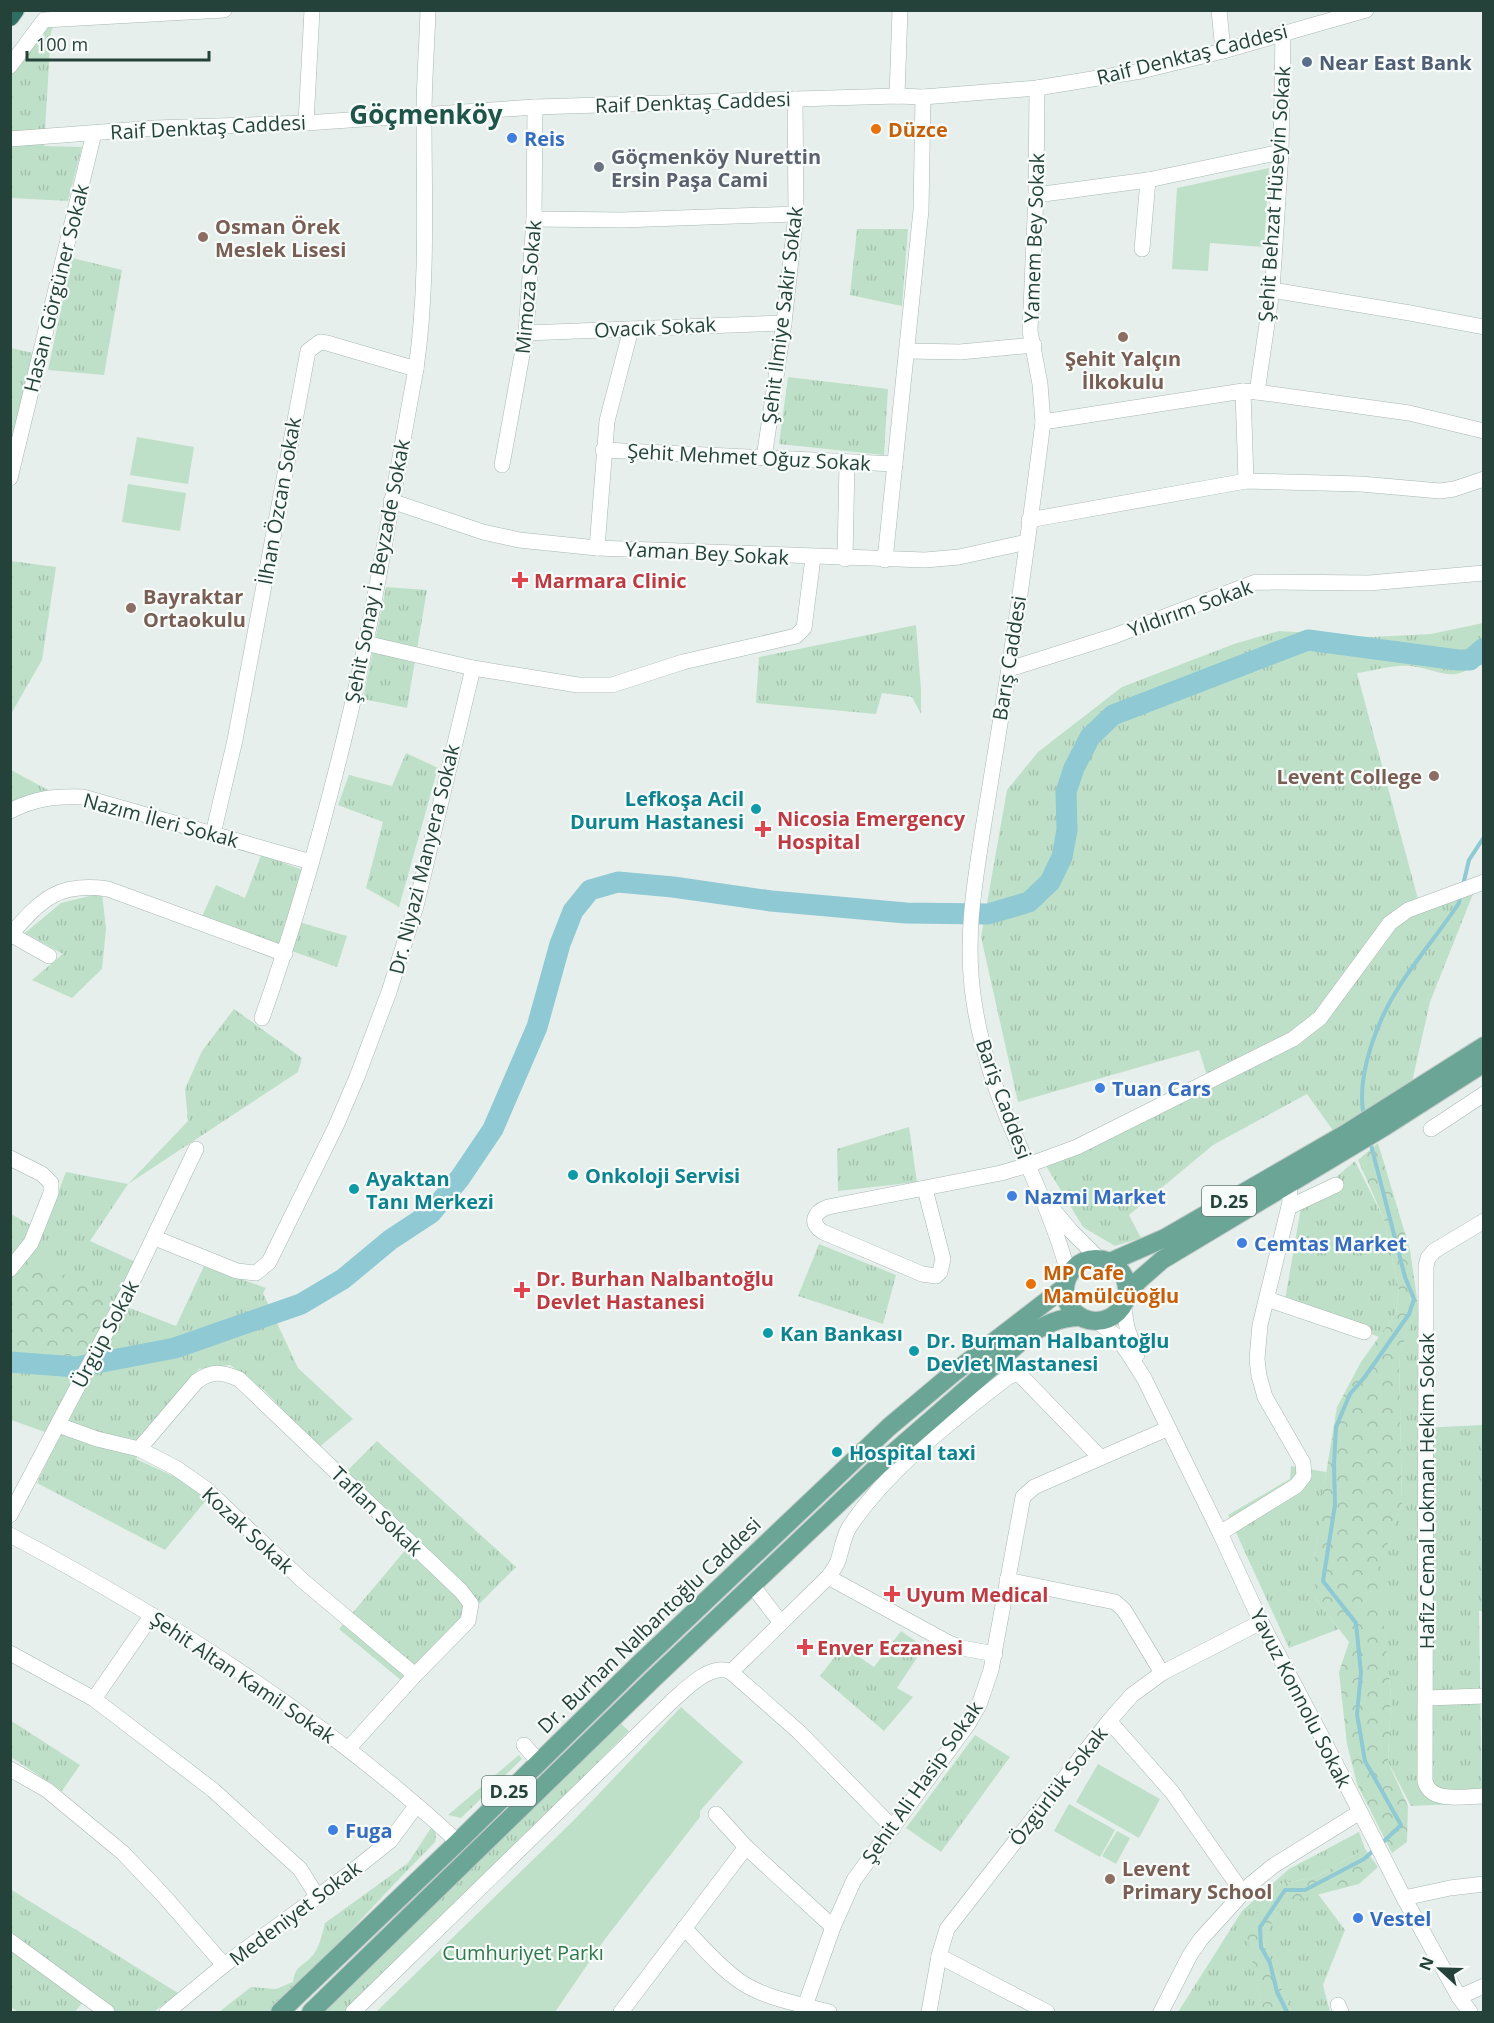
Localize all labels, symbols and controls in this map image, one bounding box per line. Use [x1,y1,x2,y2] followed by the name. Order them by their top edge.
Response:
[1094,17,1290,91] street label: Raif Denktaş Caddesi
[27,24,208,62] scale bar
[36,32,88,56] text: 100 m
[1319,49,1472,76] place label: Near East Bank
[1300,55,1314,69] marker: Near East Bank
[1252,65,1296,323] street label: Şehit Behzat Hüseyin Sokak
[595,85,791,119] street label: Raif Denktaş Caddesi
[349,96,503,132] district label: Göçmenköy
[109,108,307,146] street label: Raif Denktaş Caddesi
[888,116,948,143] place label: Düzce
[869,122,883,136] marker: Düzce
[524,125,565,152] place label: Reis
[505,131,519,145] marker: Reis
[611,143,821,193] place label: Göçmenköy Nurettin Ersin Paşa Cami
[1018,152,1050,324] street label: Yamem Bey Sokak
[592,160,606,174] marker: Göçmenköy Nurettin Ersin Paşa Cami
[17,181,95,395] street label: Hasan Görgüner Sokak
[755,204,809,425] street label: Şehit İlmiye Sakir Sokak
[215,213,346,263] place label: Osman Örek Meslek Lisesi
[509,218,547,355] street label: Mimoza Sokak
[196,230,210,244] marker: Osman Örek Meslek Lisesi
[593,310,717,344] street label: Ovacık Sokak
[1116,330,1130,344] marker: Şehit Yalçın İlkokulu
[1065,345,1181,395] place label: Şehit Yalçın İlkokulu
[251,415,307,587] street label: İlhan Özcan Sokak
[338,436,416,705] street label: Şehit Sonay İ. Beyzade Sokak
[627,437,872,477] street label: Şehit Mehmet Oğuz Sokak
[624,535,790,571] street label: Yaman Bey Sokak
[534,567,687,594] place label: Marmara Clinic
[511,571,529,589] marker: Marmara Clinic
[1124,573,1256,643] street label: Yıldırım Sokak
[143,583,246,633] place label: Bayraktar Ortaokulu
[986,594,1032,722] street label: Barış Caddesi
[124,601,138,615] marker: Bayraktar Ortaokulu
[382,741,466,977] street label: Dr. Niyazi Manyera Sokak
[1276,763,1422,790] place label: Levent College
[1427,769,1441,783] marker: Levent College
[570,785,744,835] place label: Lefkoşa Acil Durum Hastanesi
[80,786,242,854] street label: Nazım İleri Sokak
[749,802,763,816] marker: Lefkoşa Acil Durum Hastanesi
[777,805,966,855] place label: Nicosia Emergency Hospital
[754,820,772,838] marker: Nicosia Emergency Hospital
[970,1035,1038,1163] street label: Bariş Caddesi
[1112,1075,1211,1102] place label: Tuan Cars
[1093,1081,1107,1095] marker: Tuan Cars
[585,1162,740,1189] place label: Onkoloji Servisi
[366,1165,494,1215] place label: Ayaktan Tanı Merkezi
[566,1168,580,1182] marker: Onkoloji Servisi
[347,1182,361,1196] marker: Ayaktan Tanı Merkezi
[1024,1183,1166,1210] place label: Nazmi Market
[1202,1186,1256,1216] road number: D.25
[1005,1189,1019,1203] marker: Nazmi Market
[1254,1230,1407,1257] place label: Cemtas Market
[1235,1236,1249,1250] marker: Cemtas Market
[1043,1259,1179,1309] place label: MP Cafe Mamülcüoğlu
[536,1265,774,1315] place label: Dr. Burhan Nalbantoğlu Devlet Hastanesi
[65,1275,145,1393] street label: Ürgüp Sokak
[1024,1277,1038,1291] marker: MP Cafe Mamülcüoğlu
[513,1281,531,1299] marker: Dr. Burhan Nalbantoğlu Devlet Hastanesi
[780,1320,903,1347] place label: Kan Bankası
[761,1326,775,1340] marker: Kan Bankası
[926,1327,1170,1377] place label: Dr. Burman Halbantoğlu Devlet Mastanesi
[1413,1332,1440,1649] street label: Hafiz Cemal Lokman Hekim Sokak
[907,1344,921,1358] marker: Dr. Burman Halbantoğlu Devlet Mastanesi
[849,1439,976,1466] place label: Hospital taxi
[830,1445,844,1459] marker: Hospital taxi
[325,1460,429,1562] street label: Taflan Sokak
[197,1481,300,1580] street label: Kozak Sokak
[531,1511,767,1739] street label: Dr. Burhan Nalbantoğlu Caddesi
[906,1581,1048,1608] place label: Uyum Medical
[883,1585,901,1603] marker: Uyum Medical
[1244,1604,1358,1793] street label: Yavuz Konnolu Sokak
[145,1605,341,1749] street label: Şehit Altan Kamil Sokak
[817,1634,963,1661] place label: Enver Eczanesi
[798,1640,812,1654] marker: Enver Eczanesi
[856,1695,989,1869] street label: Şehit Ali Hasip Sokak
[1003,1720,1113,1851] street label: Özgürlük Sokak
[482,1776,536,1806] road number: D.25
[345,1817,393,1844] place label: Fuga
[326,1823,340,1837] marker: Fuga
[224,1854,367,1972] street label: Medeniyet Sokak
[1122,1855,1272,1905] place label: Levent Primary School
[1103,1872,1117,1886] marker: Levent Primary School
[1370,1905,1431,1932] place label: Vestel
[1351,1911,1365,1925] marker: Vestel
[442,1939,604,1966] park label: Cumhuriyet Parkı
[1410,1939,1470,1999] north arrow
[1413,1953,1439,1974] text: N

